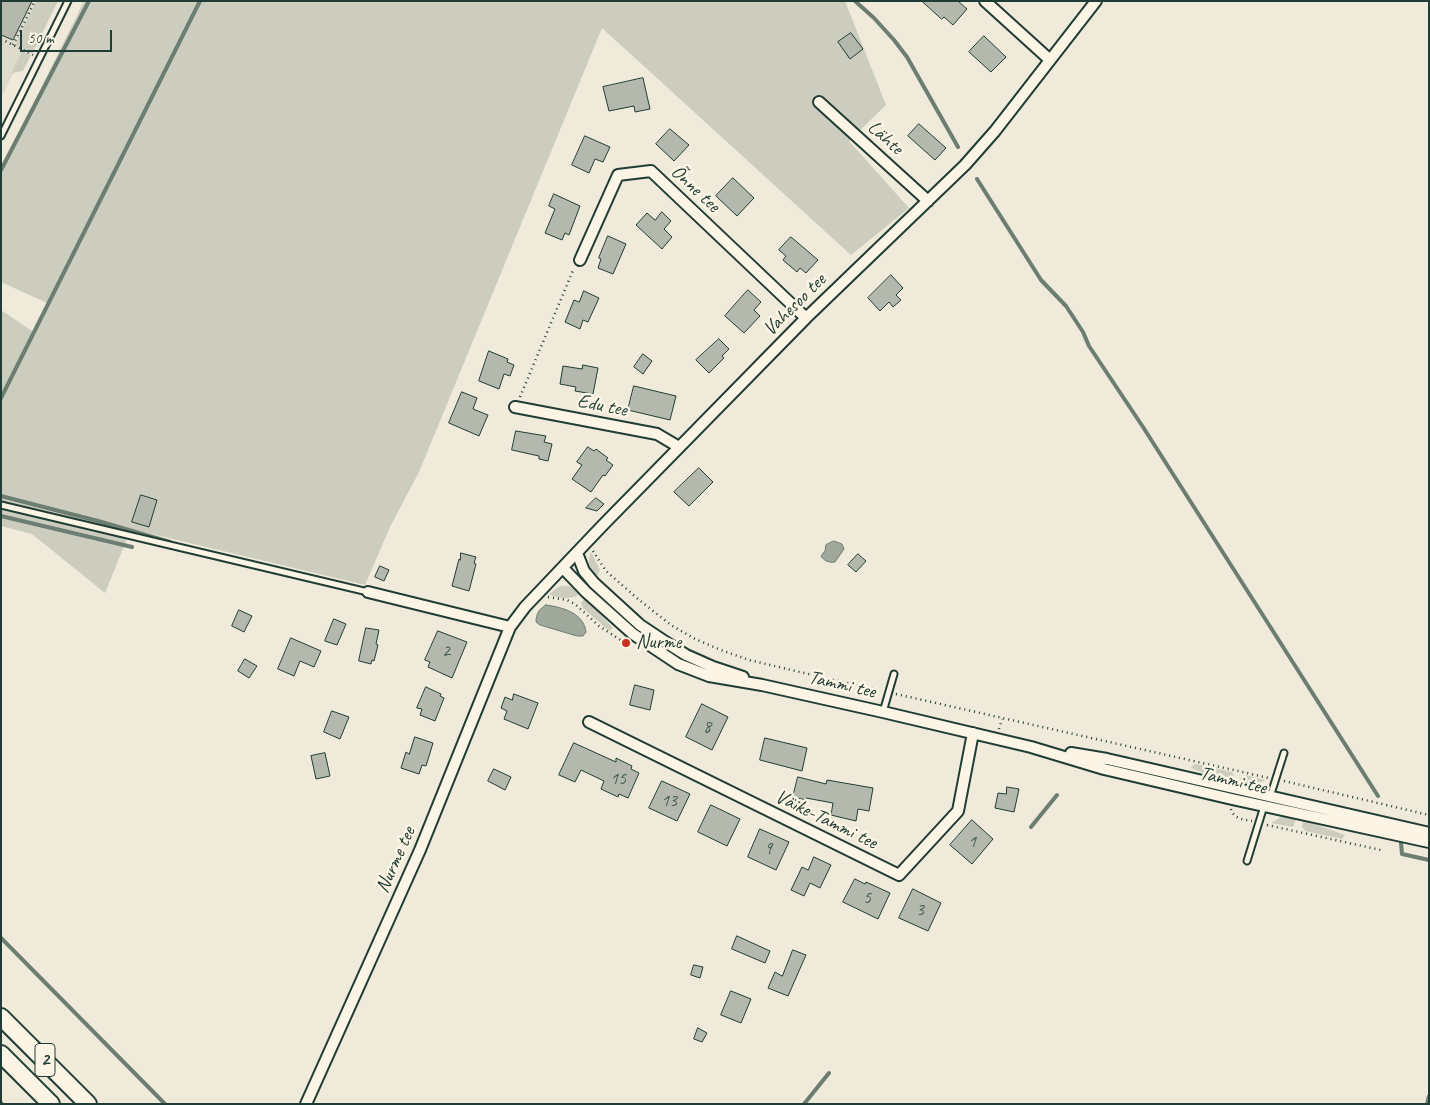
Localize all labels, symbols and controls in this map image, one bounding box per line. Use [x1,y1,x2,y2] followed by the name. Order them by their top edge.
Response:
[22,20,115,52] scale bar
[28,29,54,48] text: 50 m
[862,116,908,160] street label: Lähte
[665,160,725,218] street label: Õnne tee
[759,269,831,341] street label: Vahesoo tee
[575,389,629,423] street label: Edu tee
[636,631,681,655] place label: Nurme
[620,637,632,649] marker: Nurme
[442,640,450,662] house number: 2
[806,666,878,704] street label: Tammi tee
[703,716,711,738] house number: 8
[1197,762,1269,800] street label: Tammi tee
[610,768,626,790] house number: 15
[771,785,881,855] street label: Väike-Tammi tee
[661,790,677,812] house number: 13
[371,823,421,897] street label: Nurme tee
[968,831,976,853] house number: 1
[764,838,772,860] house number: 9
[863,887,871,909] house number: 5
[916,899,924,921] house number: 3
[35,1044,55,1076] road number: 2

